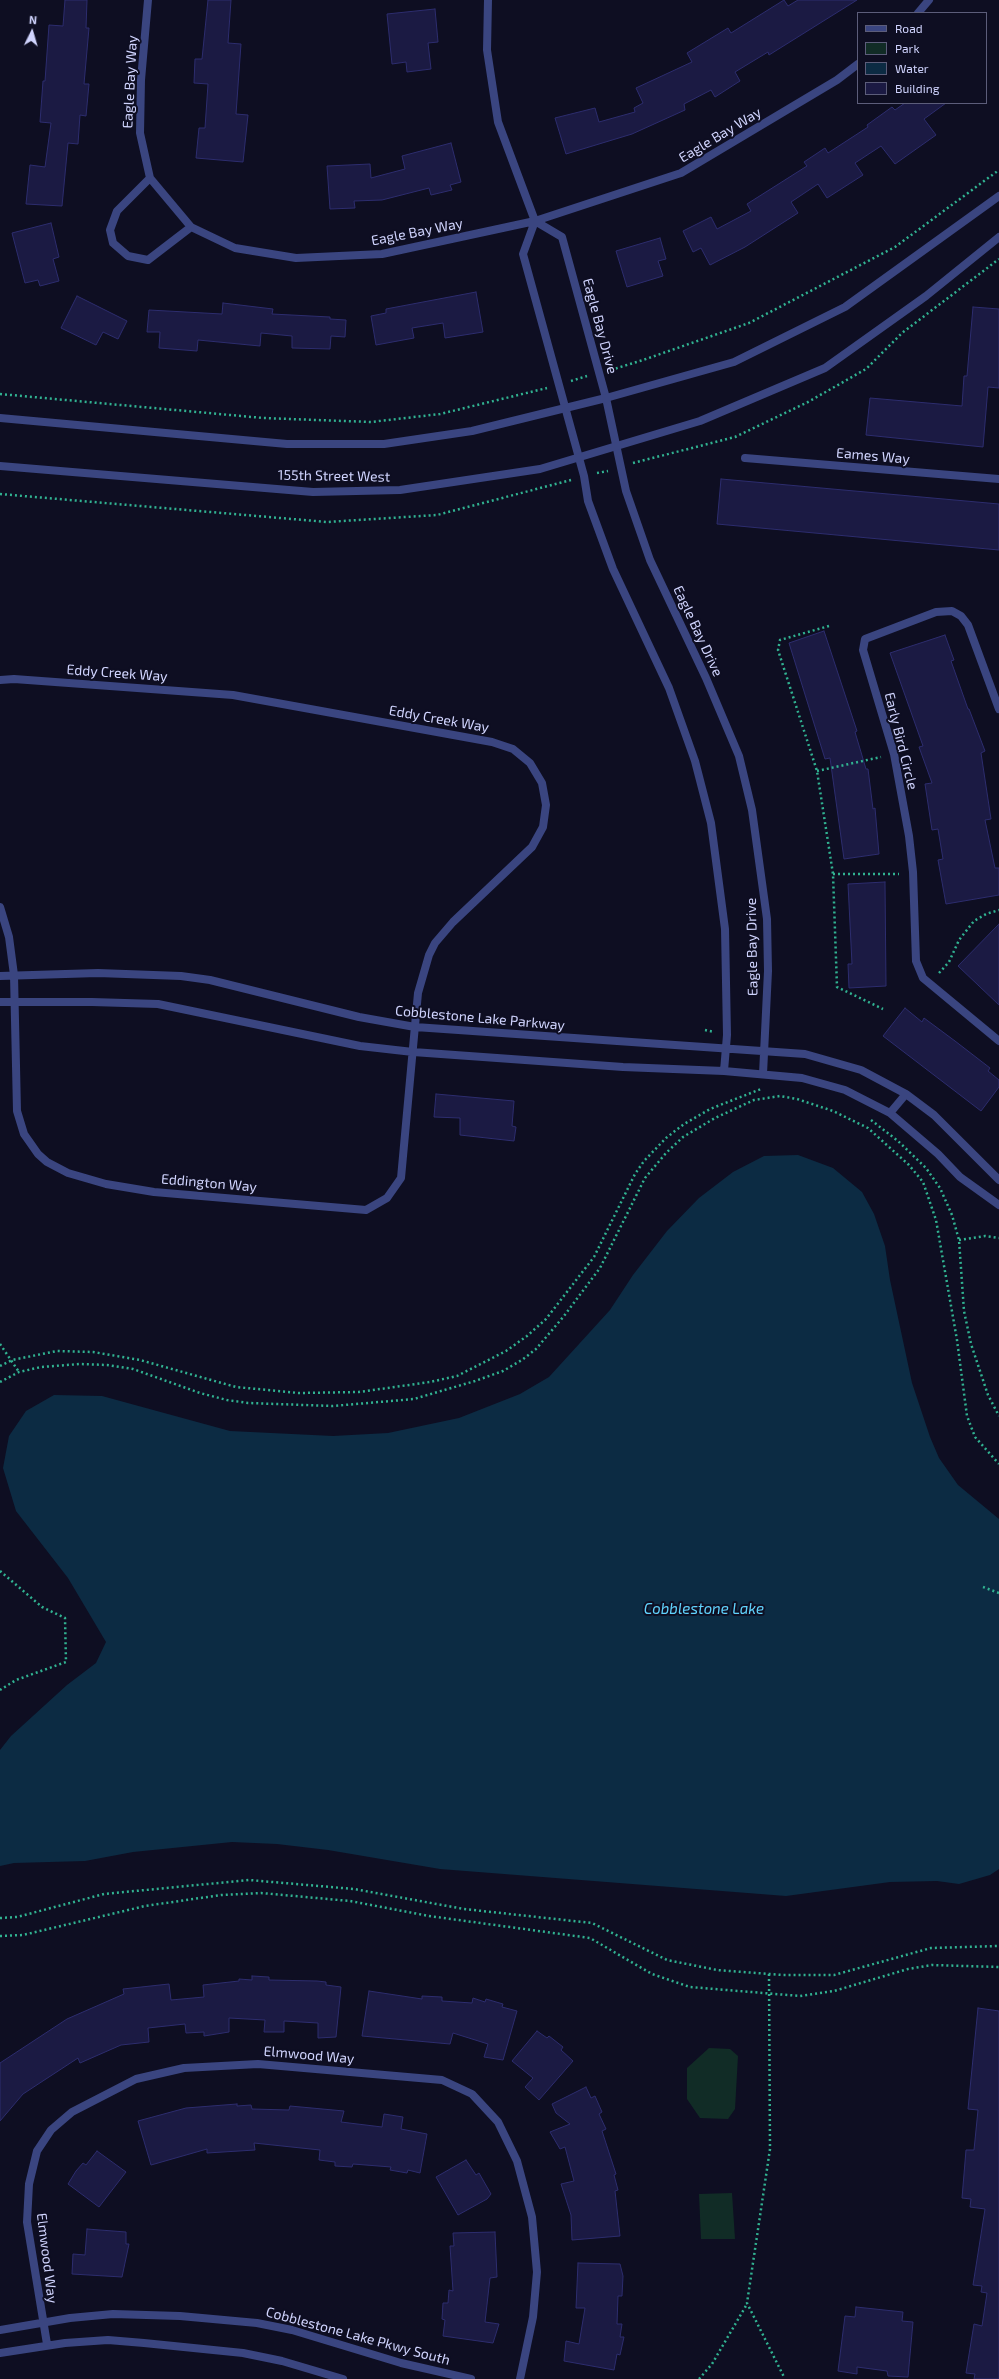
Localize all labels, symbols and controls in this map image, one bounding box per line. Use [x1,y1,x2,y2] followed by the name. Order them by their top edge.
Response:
[12,12,52,52] north arrow
[857,12,987,104] legend
[29,13,38,26] text: N
[895,21,923,35] text: Road
[119,35,141,129] street label: Eagle Bay Way
[895,41,920,55] text: Park
[895,61,929,75] text: Water
[895,81,939,95] text: Building
[676,104,764,166] street label: Eagle Bay Way
[370,215,464,249] street label: Eagle Bay Way
[579,276,621,376] street label: Eagle Bay Drive
[836,444,910,468] street label: Eames Way
[278,467,390,485] street label: 155th Street West
[670,583,726,679] street label: Eagle Bay Drive
[66,661,168,685] street label: Eddy Creek Way
[881,691,921,791] street label: Early Bird Circle
[388,702,490,736] street label: Eddy Creek Way
[743,898,761,996] street label: Eagle Bay Drive
[394,1002,566,1034] street label: Cobblestone Lake Parkway
[160,1170,258,1196] street label: Eddington Way
[644,1600,764,1618] water label: Cobblestone Lake
[263,2043,355,2067] street label: Elmwood Way
[33,2212,61,2304] street label: Elmwood Way
[264,2303,452,2369] street label: Cobblestone Lake Pkwy South

